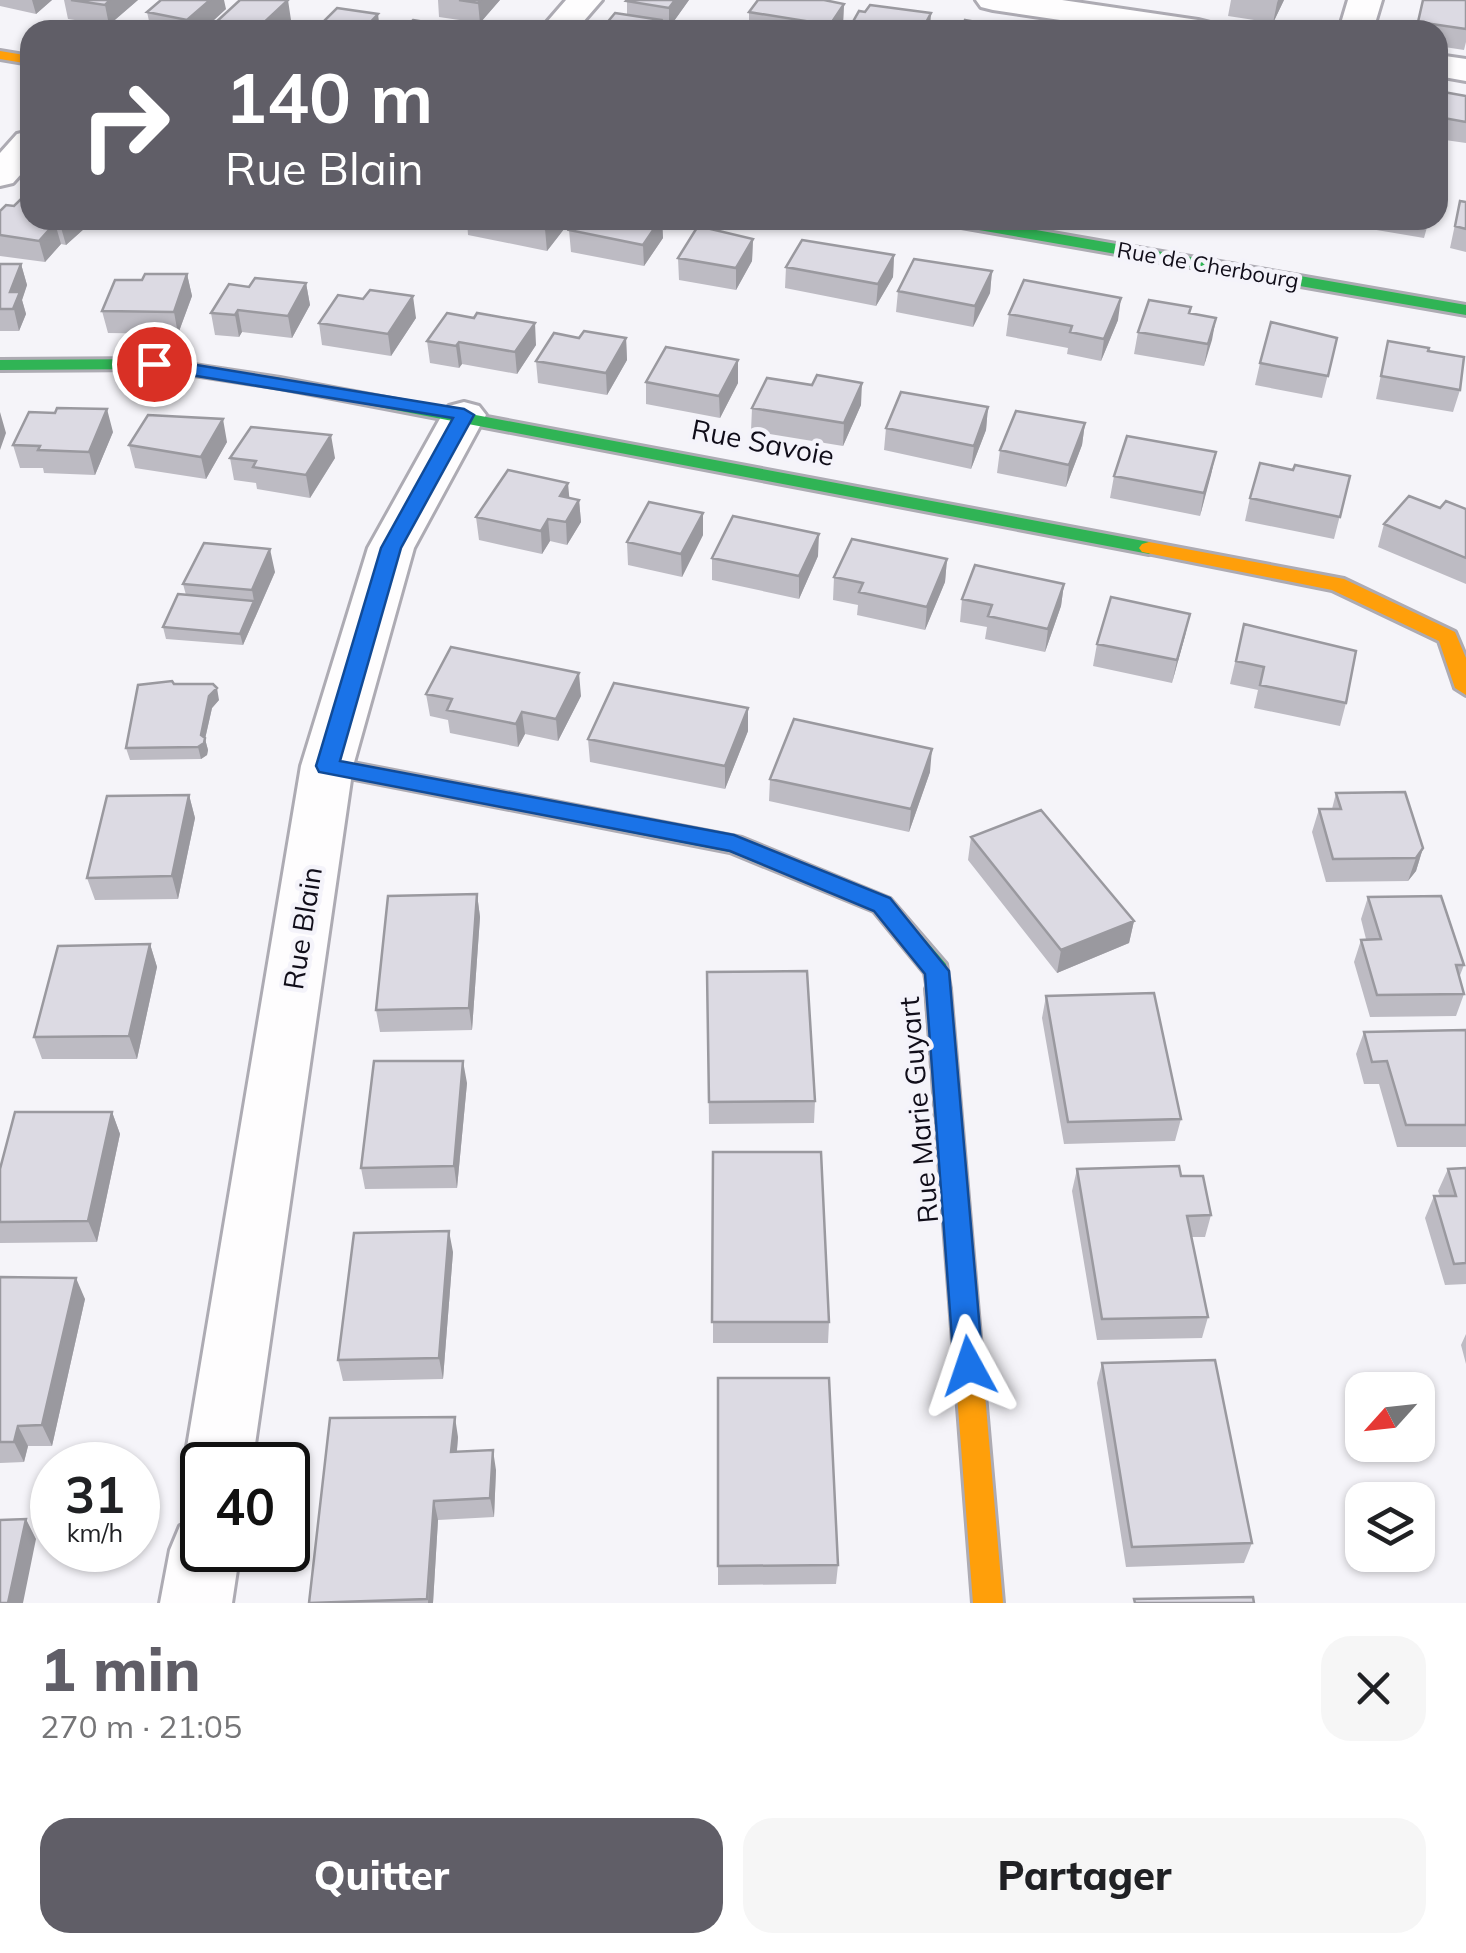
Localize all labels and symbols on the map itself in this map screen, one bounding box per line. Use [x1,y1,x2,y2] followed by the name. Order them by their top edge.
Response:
[1115,235,1301,295] street label: Rue de Cherbourg
[112,322,197,407] pin
[689,411,837,473] street label: Rue Savoie
[275,864,329,992] street label: Rue Blain
[891,995,945,1225] street label: Rue Marie Guyart
[917,1314,1021,1418] position arrow
[1345,1372,1435,1462] north arrow
[180,1442,310,1572] speed limit sign: 40

